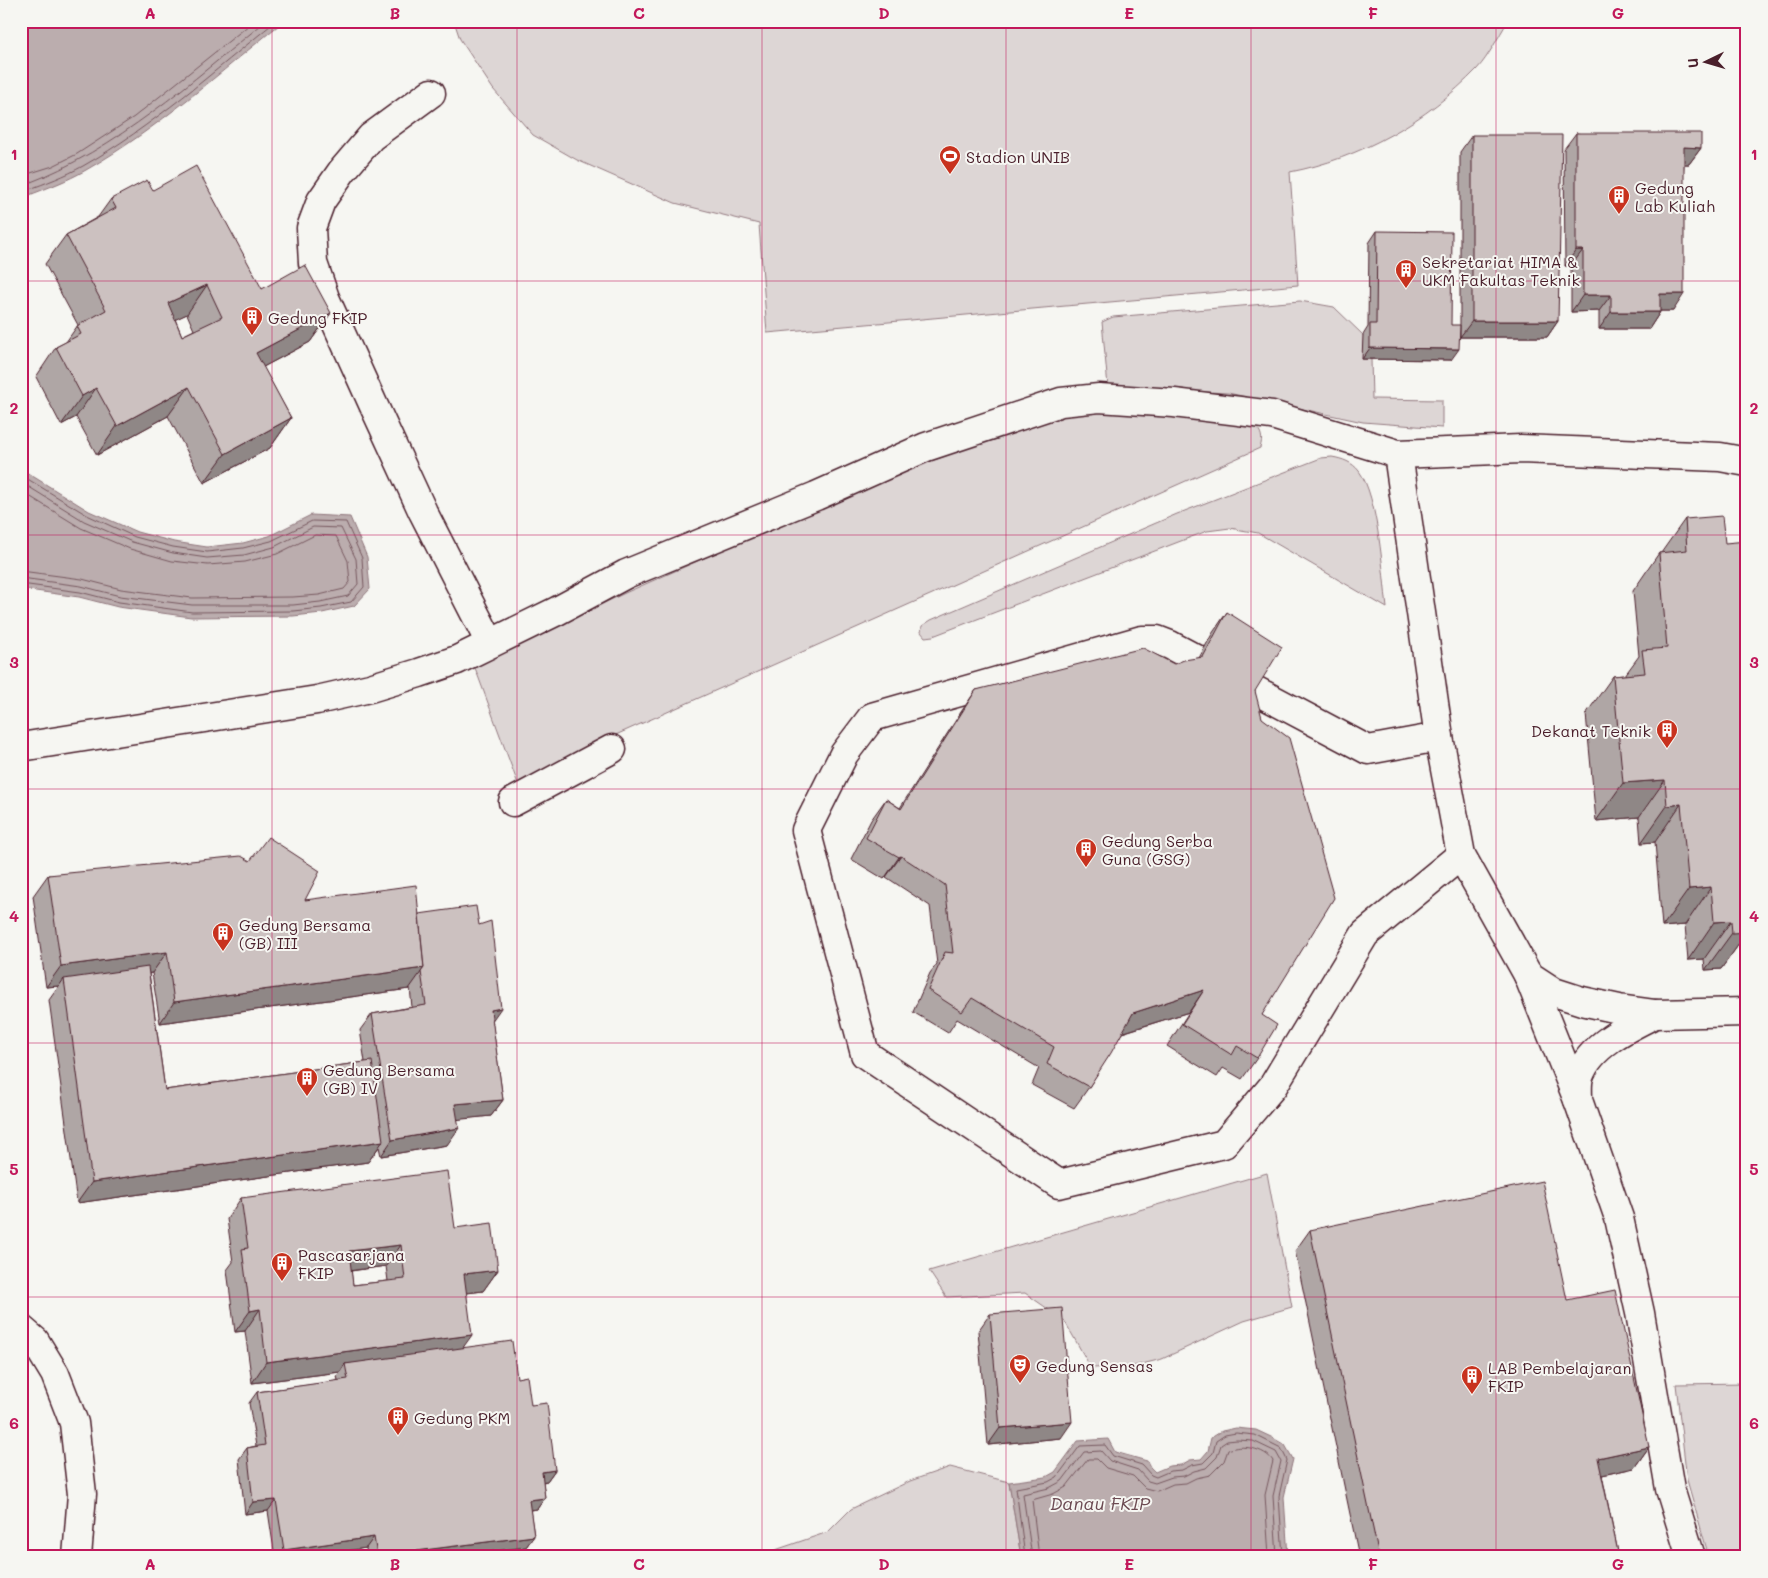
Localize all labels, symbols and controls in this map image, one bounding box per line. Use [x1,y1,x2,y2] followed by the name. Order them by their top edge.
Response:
[144,2,156,23] text: A
[390,2,400,23] text: B
[633,2,645,23] text: C
[878,2,890,23] text: D
[1124,2,1134,23] text: E
[1368,2,1378,23] text: F
[1612,2,1624,23] text: G
[1680,38,1730,88] north arrow
[1683,57,1702,69] text: U
[10,143,18,164] text: 1
[1750,143,1758,164] text: 1
[938,144,962,175] sports icon: Stadion UNIB
[966,146,1070,167] place label: Stadion UNIB
[1635,177,1715,216] place label: Gedung Lab Kuliah
[1607,184,1631,215] building icon: Gedung Lab Kuliah
[1422,251,1580,290] place label: Sekretariat HIMA & UKM Fakultas Teknik
[1394,258,1418,289] building icon: Sekretariat HIMA & UKM Fakultas Teknik
[240,305,264,336] building icon: Gedung FKIP
[268,307,368,328] place label: Gedung FKIP
[10,397,19,418] text: 2
[1750,397,1759,418] text: 2
[9,651,19,672] text: 3
[1749,651,1759,672] text: 3
[1655,718,1679,749] building icon: Dekanat Teknik
[1531,720,1651,741] place label: Dekanat Teknik
[1102,830,1213,869] place label: Gedung Serba Guna (GSG)
[1074,837,1098,868] building icon: Gedung Serba Guna (GSG)
[9,905,19,926] text: 4
[1749,905,1759,926] text: 4
[239,914,371,953] place label: Gedung Bersama (GB) III
[211,921,235,952] building icon: Gedung Bersama (GB) III
[323,1059,455,1098] place label: Gedung Bersama (GB) IV
[295,1066,319,1097] building icon: Gedung Bersama (GB) IV
[9,1158,19,1179] text: 5
[1749,1158,1759,1179] text: 5
[298,1244,405,1283] place label: Pascasarjana FKIP
[270,1251,294,1282] building icon: Pascasarjana FKIP
[1008,1353,1032,1384] theatre icon: Gedung Sensas
[1036,1355,1153,1376] place label: Gedung Sensas
[1488,1357,1631,1396] place label: LAB Pembelajaran FKIP
[1460,1364,1484,1395] building icon: LAB Pembelajaran FKIP
[386,1405,410,1436] building icon: Gedung PKM
[414,1407,510,1428] place label: Gedung PKM
[9,1412,19,1433] text: 6
[1749,1412,1759,1433] text: 6
[1050,1491,1151,1515] water label: Danau FKIP
[144,1553,156,1574] text: A
[390,1553,400,1574] text: B
[633,1553,645,1574] text: C
[878,1553,890,1574] text: D
[1124,1553,1134,1574] text: E
[1368,1553,1378,1574] text: F
[1612,1553,1624,1574] text: G

